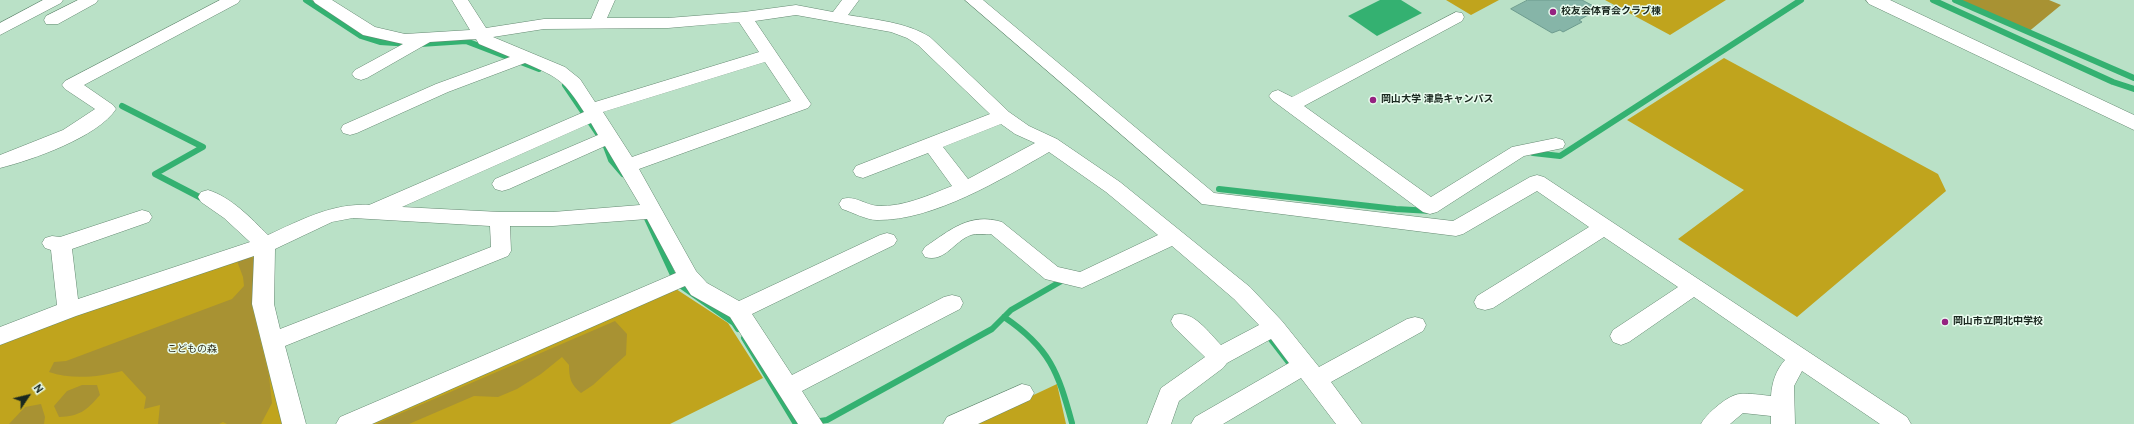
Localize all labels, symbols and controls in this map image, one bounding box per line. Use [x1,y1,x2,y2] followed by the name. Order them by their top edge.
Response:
[1561,6,1661,18] place label: 校友会体育会クラブ棟
[1548,7,1558,17] marker: 校友会体育会クラブ棟
[1381,94,1493,106] place label: 岡山大学 津島キャンパス
[1368,95,1378,105] marker: 岡山大学 津島キャンパス
[1953,316,2043,328] place label: 岡山市立岡北中学校
[1940,317,1950,327] marker: 岡山市立岡北中学校
[167,344,217,356] park label: こどもの森
[8,376,48,416] north arrow
[30,382,46,396] text: N

